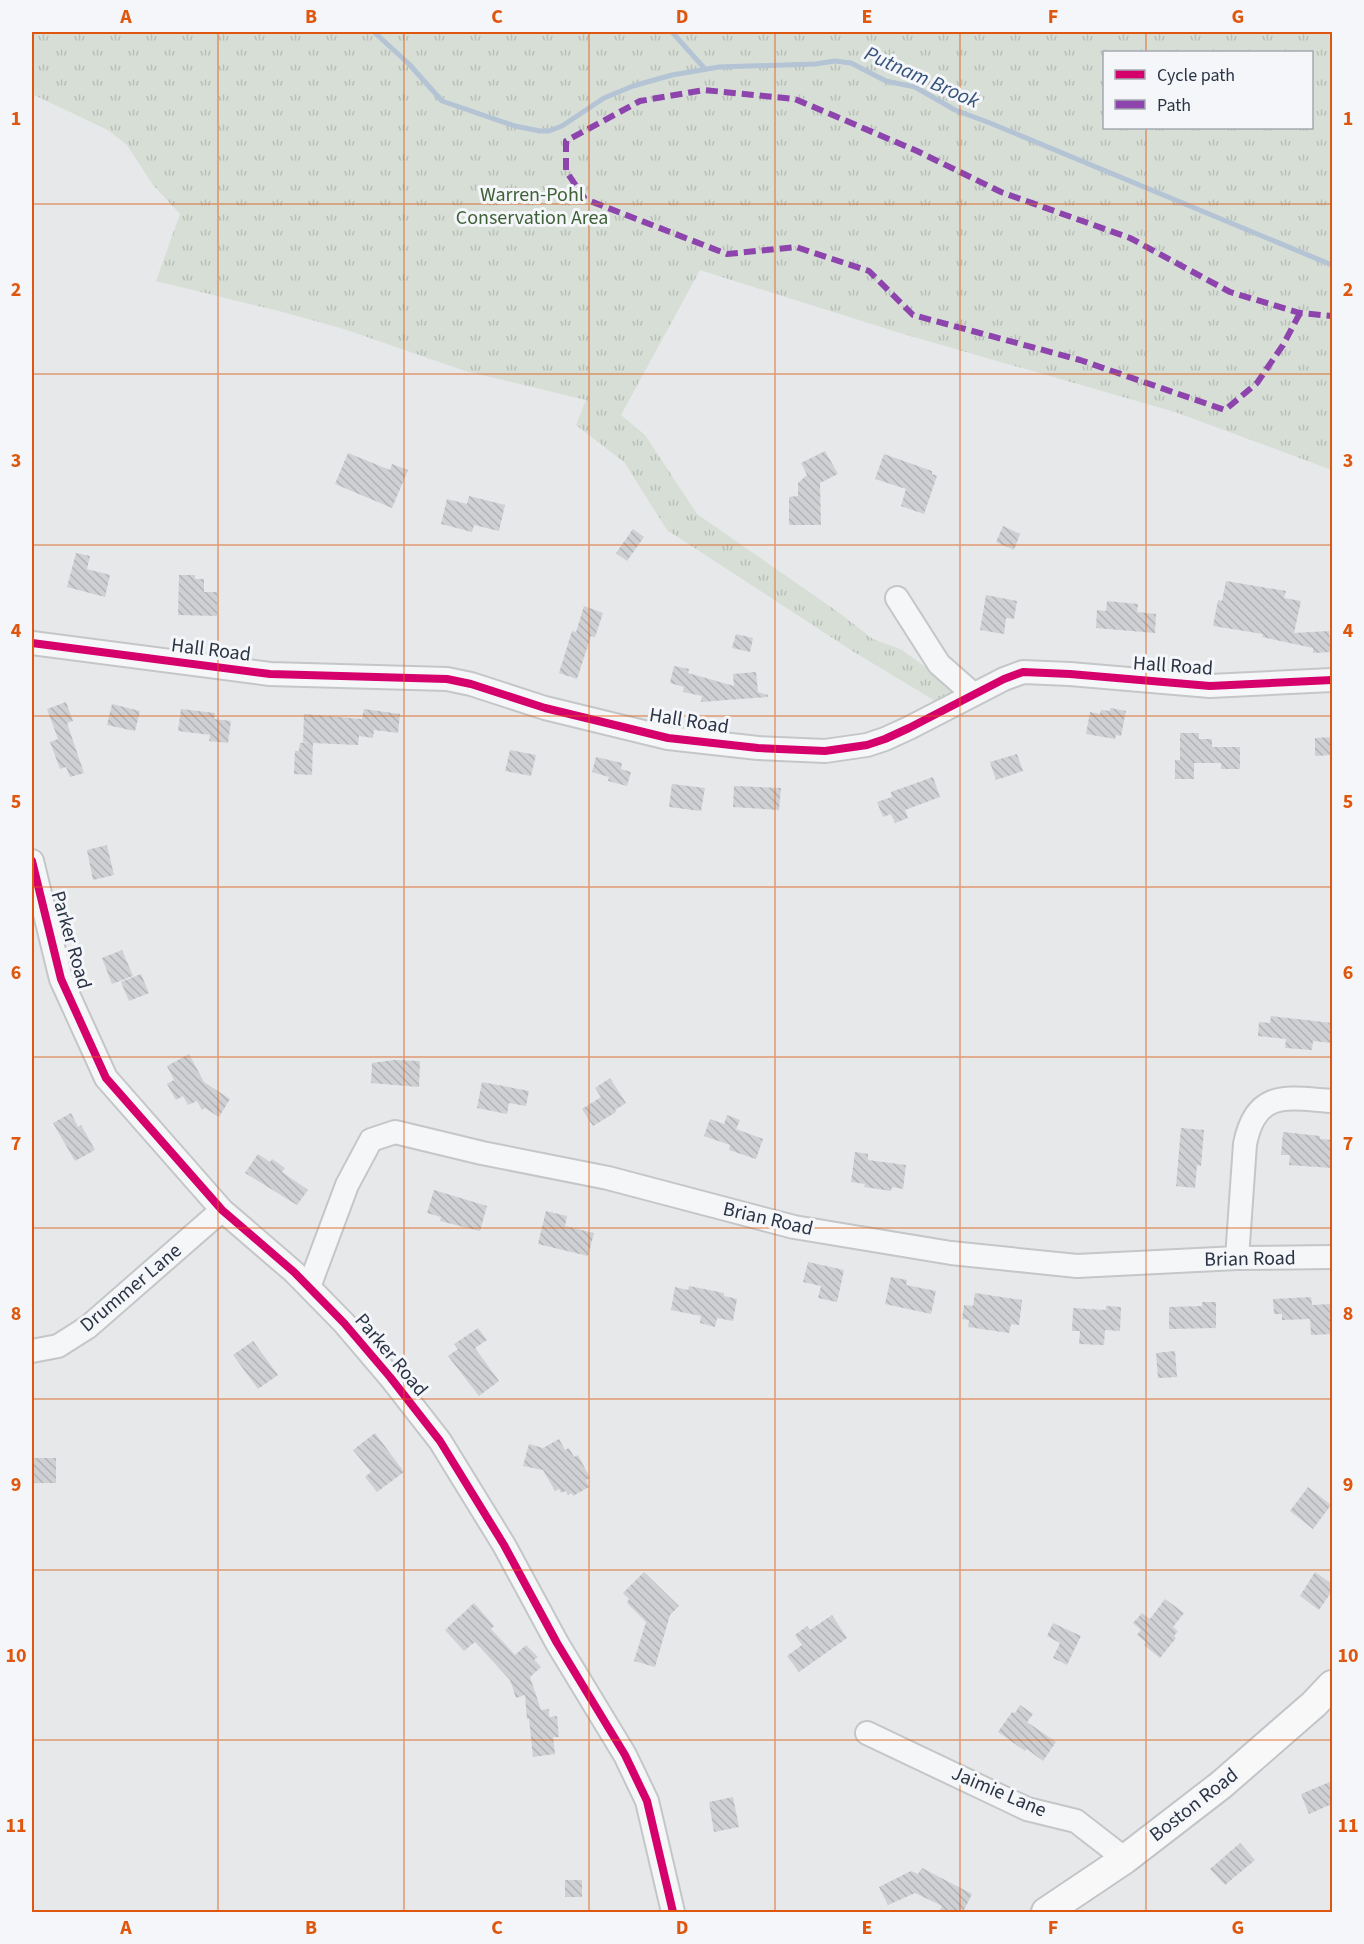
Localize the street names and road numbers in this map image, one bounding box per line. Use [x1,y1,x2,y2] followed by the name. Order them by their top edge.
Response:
[169,631,253,669] street label: Hall Road
[1132,649,1214,683] street label: Hall Road
[647,701,731,741] street label: Hall Road
[44,888,98,992] street label: Parker Road
[720,1195,816,1243] street label: Brian Road
[74,1237,188,1339] street label: Drummer Lane
[1204,1244,1296,1274] street label: Brian Road
[348,1307,434,1403] street label: Parker Road
[947,1759,1051,1825] street label: Jaimie Lane
[1144,1761,1244,1849] street label: Boston Road

